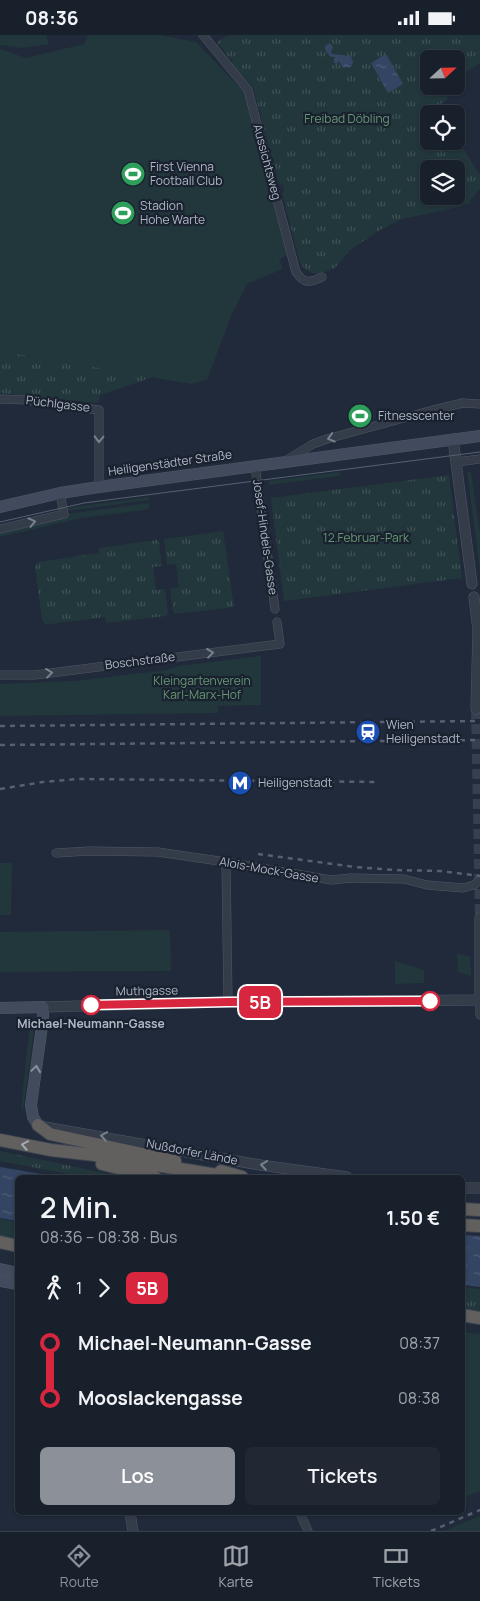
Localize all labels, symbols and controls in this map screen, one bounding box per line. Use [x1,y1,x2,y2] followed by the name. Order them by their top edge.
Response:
[25,5,79,31] text: 08:36
[420,50,465,95] north arrow
[420,50,465,205] map controls
[420,105,465,150] button: locate
[304,110,390,127] park label: Freibad Döbling
[249,122,286,202] street label: Aussichtsweg
[150,158,222,189] place label: First Vienna Football Club
[420,160,465,205] button: layers
[120,161,146,187] sports icon: First Vienna Football Club
[140,197,205,228] place label: Stadion Hohe Warte
[110,200,136,226] sports icon: Stadion Hohe Warte
[25,391,91,416] street label: Püchlgasse
[347,403,373,429] sports icon: Fitnesscenter
[378,407,455,424] place label: Fitnesscenter
[327,433,335,443] one-way arrow
[94,436,104,443] one-way arrow
[107,445,233,480] street label: Heiligenstädter Straße
[249,478,282,596] street label: Josef-Hindels-Gasse
[28,517,37,528] one-way arrow
[323,529,410,546] park label: 12.Februar-Park
[104,648,176,673] street label: Boschstraße
[206,648,214,658] one-way arrow
[45,668,53,679] one-way arrow
[153,672,251,703] park label: Kleingartenverein Karl-Marx-Hof
[386,716,461,747] place label: Wien Heiligenstadt
[355,719,381,745] station icon: Wien Heiligenstadt
[227,770,253,796] metro station icon: Heiligenstadt
[258,774,333,791] place label: Heiligenstadt
[218,852,320,887] street label: Alois-Mock-Gasse
[116,981,178,1000] street label: Muthgasse
[238,986,282,1018] line badge: 5B
[249,990,271,1014] text: 5B
[420,991,440,1011] unlabelled marker
[81,995,101,1015] marker: Michael-Neumann-Gasse
[17,1015,165,1032] place label: Michael-Neumann-Gasse
[31,1065,41,1074] one-way arrow
[99,1132,108,1142] one-way arrow
[145,1134,239,1169] street label: Nußdorfer Lände
[21,1140,30,1151] one-way arrow
[259,1161,268,1171] one-way arrow
[40,1188,119,1226] text: 2 Min.
[386,1205,440,1231] text: 1.50 €
[40,1226,177,1248] text: 08:36 – 08:38 · Bus
[40,1274,68,1302] icon: walk
[90,1274,118,1302] icon: forward
[136,1276,158,1300] text: 5B
[76,1277,82,1299] text: 1
[78,1330,312,1356] text: Michael-Neumann-Gasse
[399,1332,440,1354] text: 08:37
[78,1385,243,1411] text: Mooslackengasse
[398,1387,440,1409] text: 08:38
[40,1447,235,1505] button: Los
[245,1447,440,1505] button: Tickets
[60,1542,99,1591] tab: Route
[218,1542,253,1591] tab: Karte
[373,1542,420,1591] tab: Tickets

